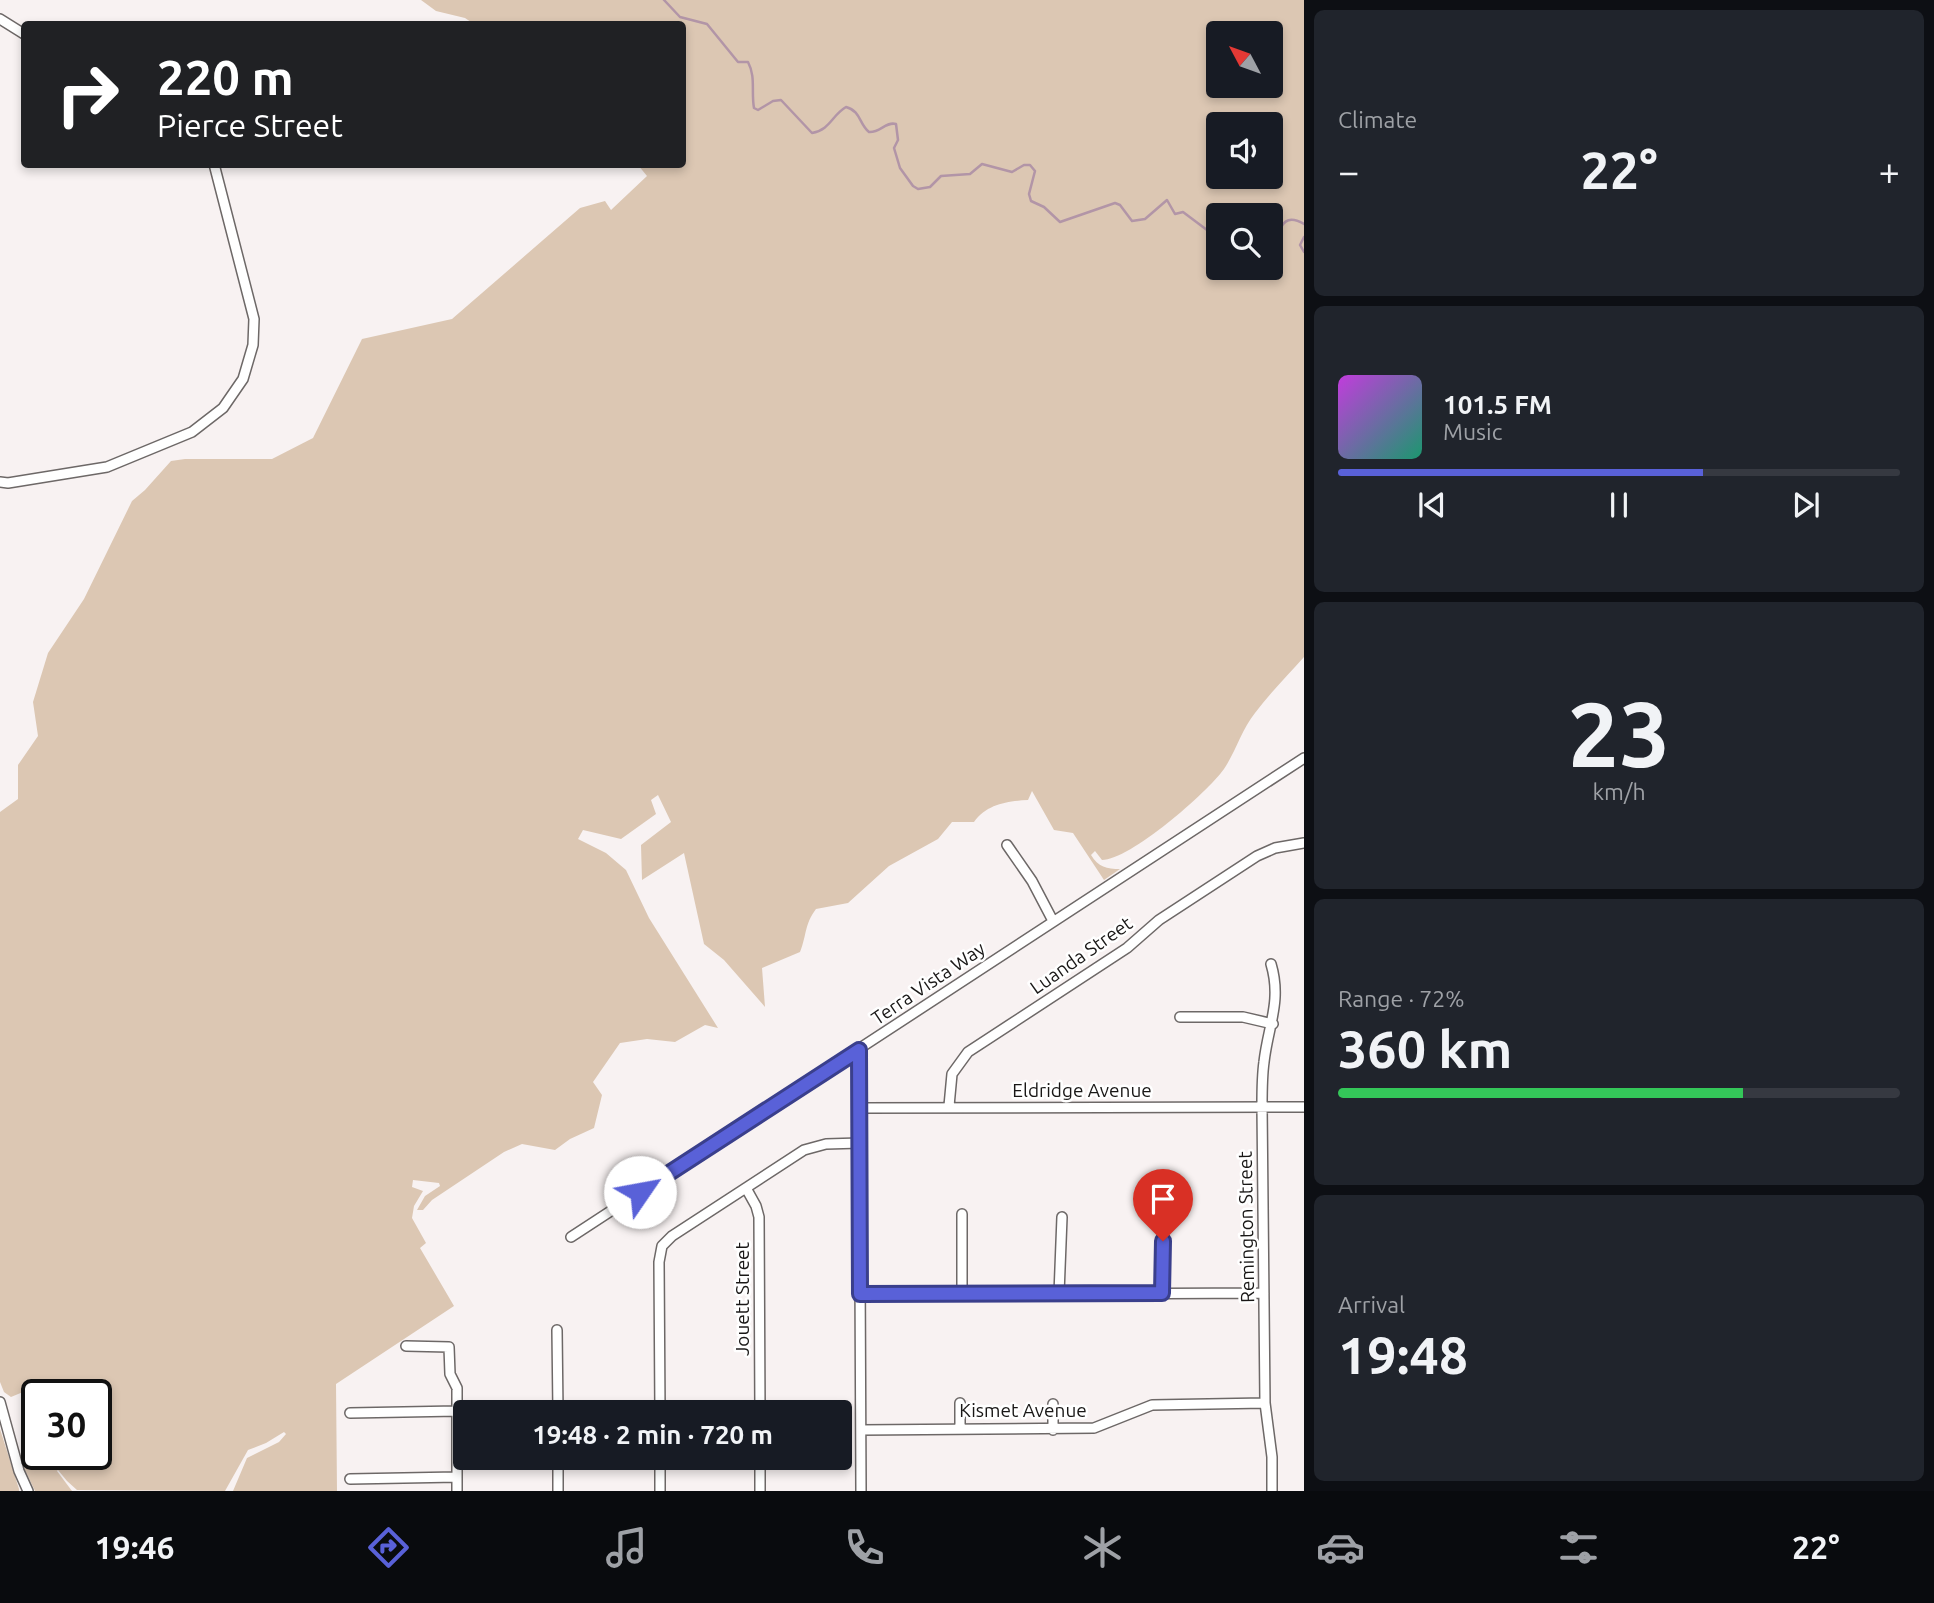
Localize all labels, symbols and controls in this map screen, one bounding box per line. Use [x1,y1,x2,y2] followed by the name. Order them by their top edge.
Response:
[1206,21,1283,98] north arrow
[1206,21,1283,280] map controls
[42,49,133,140] icon: right
[157,49,294,104] text: 220 m
[157,107,343,143] text: Pierce Street
[1338,107,1417,132] text: Climate
[1206,112,1283,189] button: sound
[1580,141,1658,199] text: 22°
[1338,150,1359,192] text: −
[1879,150,1900,192] text: +
[1206,203,1283,280] button: search
[1443,390,1552,419] text: 101.5 FM
[1443,419,1502,444] text: Music
[1413,486,1451,524] icon: previous
[1600,486,1638,524] icon: pause
[1787,486,1825,524] icon: next
[1568,682,1670,784] text: 23
[1592,779,1646,804] text: km/h
[1026,911,1137,998] street label: Luanda Street
[867,937,989,1029] street label: Terra Vista Way
[1338,986,1465,1011] text: Range · 72%
[1338,1020,1512,1078] text: 360 km
[1012,1079,1152,1101] street label: Eldridge Avenue
[1234,1150,1258,1303] street label: Remington Street
[603,1155,677,1229] position arrow
[1133,1169,1193,1241] pin
[1144,1180,1182,1218] icon: arrive
[731,1241,753,1356] street label: Jouett Street
[1338,1292,1405,1317] text: Arrival
[1338,1326,1468,1384] text: 19:48
[21,1379,112,1470] speed limit sign: 30
[959,1399,1087,1421] street label: Kismet Avenue
[532,1420,773,1449] text: 19:48 · 2 min · 720 m
[364,1523,413,1572] icon: directions
[602,1523,651,1572] icon: music
[840,1523,889,1572] icon: phone
[1078,1523,1127,1572] icon: climate
[1316,1523,1365,1572] icon: car
[1554,1523,1603,1572] icon: filters
[95,1529,175,1565] text: 19:46
[1792,1529,1839,1565] text: 22°

